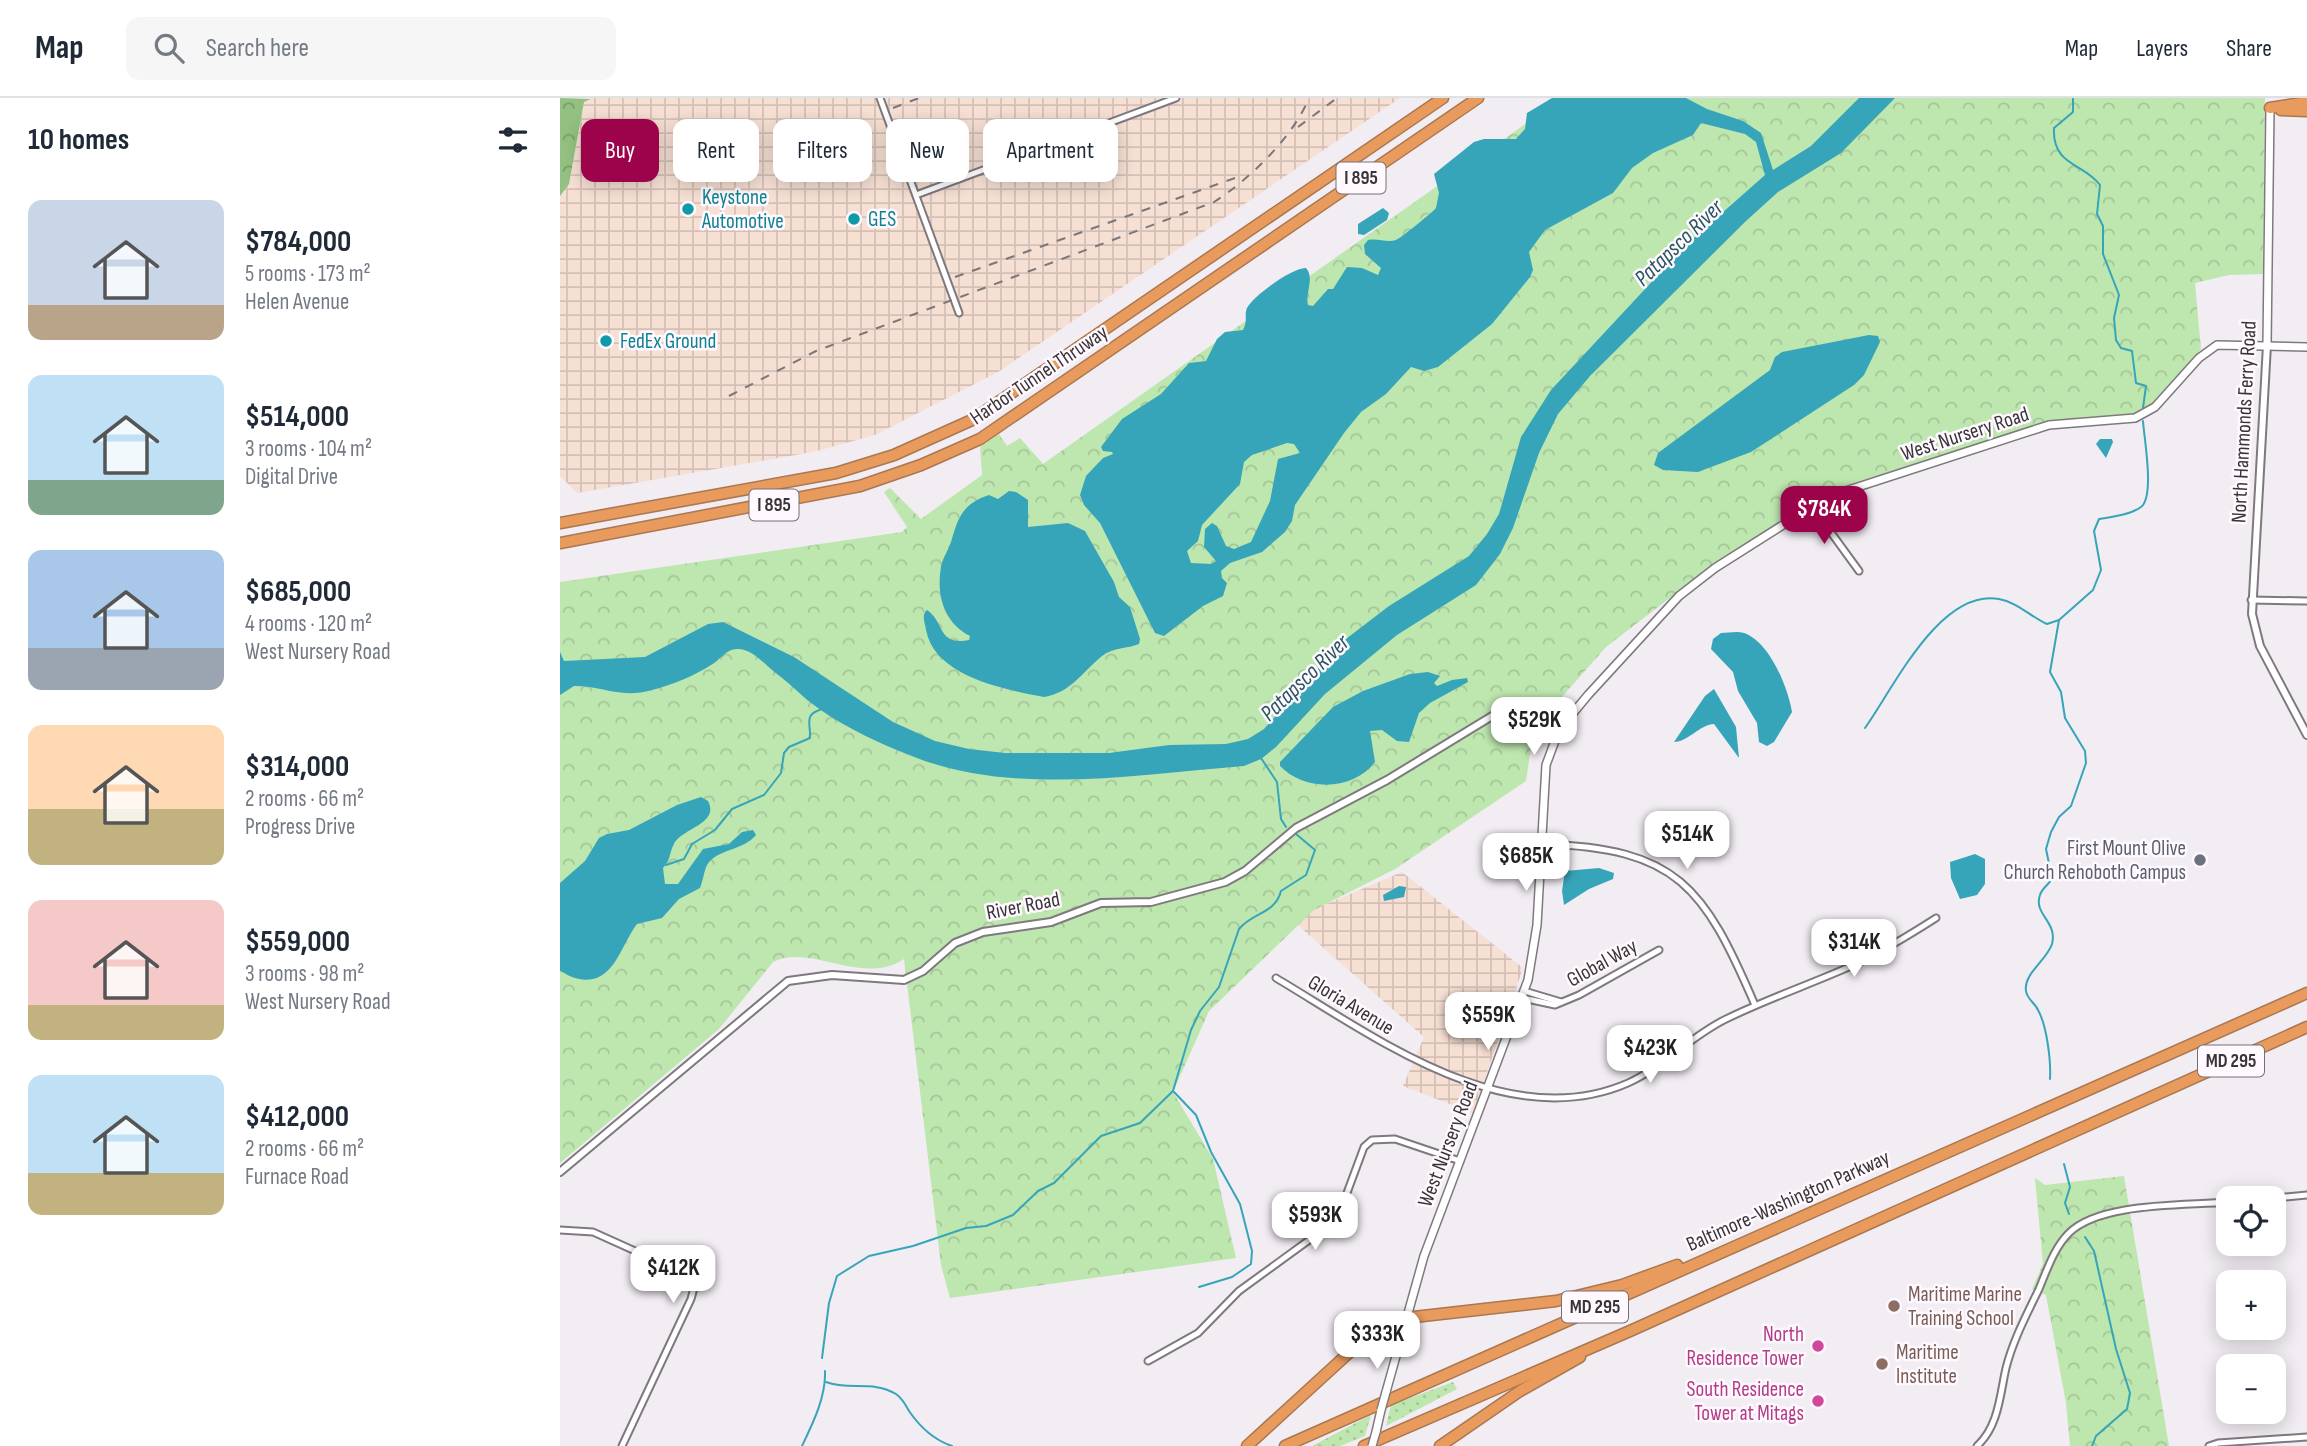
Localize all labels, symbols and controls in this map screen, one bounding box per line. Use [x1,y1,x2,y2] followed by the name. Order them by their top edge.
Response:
[126,17,616,80] search box
[35,28,84,68] text: Map
[150,29,188,67] icon: search
[206,33,309,64] text: Search here
[2065,34,2098,63] text: Map
[2136,34,2188,63] text: Layers
[2226,34,2272,63] text: Share
[581,119,659,182] chip: Buy
[673,119,759,182] chip: Rent
[773,119,872,182] chip: Filters
[886,119,969,182] chip: New
[983,119,1118,182] chip: Apartment
[494,121,532,159] icon: filters
[28,122,129,158] text: 10 homes
[1336,162,1386,194] road number: I 895
[701,185,784,234] place label: Keystone Automotive
[1629,193,1730,292] water label: Patapsco River
[680,201,696,217] marker: Keystone Automotive
[868,207,896,232] place label: GES
[846,211,862,227] marker: GES
[245,224,351,260] text: $784,000
[84,228,168,312] icon: home
[245,260,371,288] text: 5 rooms · 173 m²
[245,288,349,316] text: Helen Avenue
[965,320,1113,430] street label: Harbor Tunnel Thruway
[2226,320,2262,524] street label: North Hammonds Ferry Road
[620,329,716,354] place label: FedEx Ground
[598,333,614,349] marker: FedEx Ground
[245,399,349,435] text: $514,000
[1898,402,2032,466] street label: West Nursery Road
[84,403,168,487] icon: home
[245,435,372,463] text: 3 rooms · 104 m²
[245,463,338,491] text: Digital Drive
[1775,486,1873,546] pin: $784K
[750,490,798,520] road number: I 895
[1797,495,1851,523] text: $784K
[245,574,351,610] text: $685,000
[84,578,168,662] icon: home
[245,610,372,638] text: 4 rooms · 120 m²
[1255,628,1356,727] water label: Patapsco River
[245,638,391,666] text: West Nursery Road
[1485,698,1583,757] pin: $529K
[1507,706,1561,734] text: $529K
[245,749,349,785] text: $314,000
[84,753,168,837] icon: home
[245,785,364,813] text: 2 rooms · 66 m²
[1638,812,1736,871] pin: $514K
[245,813,355,841] text: Progress Drive
[1660,820,1714,848] text: $514K
[1477,834,1575,893] pin: $685K
[2003,836,2186,885] place label: First Mount Olive Church Rehoboth Campus
[1499,842,1553,870] text: $685K
[2192,852,2208,868] marker: First Mount Olive Church Rehoboth Campus
[984,887,1062,925] street label: River Road
[1805,920,1903,979] pin: $314K
[245,924,350,960] text: $559,000
[84,928,168,1012] icon: home
[1827,928,1881,956] text: $314K
[1563,934,1641,992] street label: Global Way
[245,960,364,988] text: 3 rooms · 98 m²
[1303,970,1399,1040] street label: Gloria Avenue
[245,988,391,1016] text: West Nursery Road
[1439,992,1537,1052] pin: $559K
[1461,1001,1515,1029] text: $559K
[1601,1026,1699,1085] pin: $423K
[1623,1034,1677,1062] text: $423K
[2198,1046,2264,1077] road number: MD 295
[1413,1078,1483,1210] street label: West Nursery Road
[245,1099,349,1135] text: $412,000
[84,1103,168,1187] icon: home
[245,1135,364,1163] text: 2 rooms · 66 m²
[1683,1145,1893,1257] street label: Baltimore-Washington Parkway
[245,1163,349,1191] text: Furnace Road
[2216,1186,2286,1424] map controls
[2216,1186,2286,1256] button: locate
[1266,1192,1364,1252] pin: $593K
[1288,1201,1342,1229] text: $593K
[624,1246,722,1305] pin: $412K
[646,1254,700,1282] text: $412K
[2216,1270,2286,1340] button: +
[1908,1282,2022,1331] place label: Maritime Marine Training School
[1562,1292,1628,1322] road number: MD 295
[1886,1298,1902,1314] marker: Maritime Marine Training School
[1328,1312,1426,1371] pin: $333K
[1350,1320,1404,1348] text: $333K
[1686,1322,1804,1371] place label: North Residence Tower
[1810,1338,1826,1354] marker: North Residence Tower
[1896,1340,1959,1389] place label: Maritime Institute
[2216,1354,2286,1424] button: −
[1874,1356,1890,1372] marker: Maritime Institute
[1687,1377,1804,1426] place label: South Residence Tower at Mitags
[1810,1393,1826,1409] marker: South Residence Tower at Mitags

